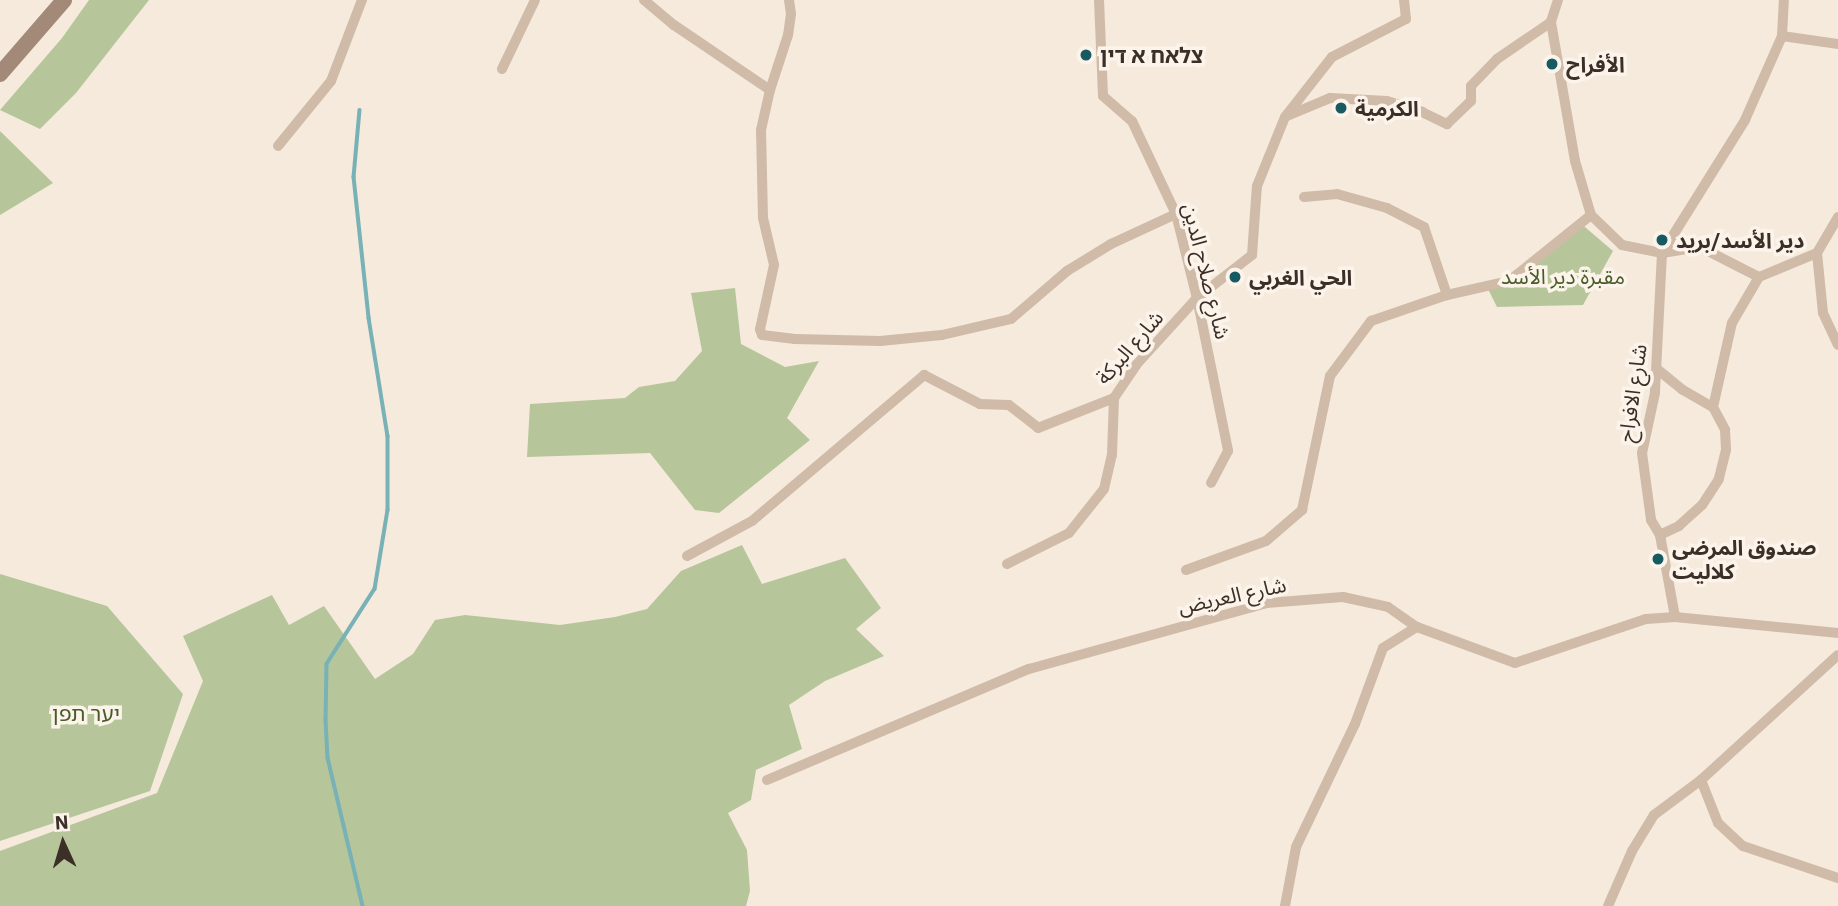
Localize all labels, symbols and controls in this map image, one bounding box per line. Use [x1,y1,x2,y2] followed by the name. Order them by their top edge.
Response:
[1100,42,1203,68] place label: צלאח א דין
[1078,47,1094,63] marker: צלאח א דין
[1566,51,1625,77] place label: الأفراح
[1544,56,1560,72] marker: الأفراح
[1355,95,1419,121] place label: الكرمية
[1333,100,1349,116] marker: الكرمية
[1178,200,1236,342] street label: شارع صلاح الدين
[1676,227,1804,253] place label: دير الأسد/بريد
[1654,232,1670,248] marker: دير الأسد/بريد
[1501,263,1625,289] park label: مقبرة دير الأسد
[1249,264,1352,290] place label: الحي الغربي
[1227,269,1243,285] marker: الحي الغربي
[1090,305,1168,389] street label: شارع البركة
[1613,342,1651,444] street label: شارع الافراح
[1672,534,1817,584] place label: صندوق المرضى كلاليت
[1650,551,1666,567] marker: صندوق المرضى كلاليت
[1176,571,1288,619] street label: شارع العريض
[52,700,120,726] park label: יער תפן
[28,808,98,878] north arrow
[54,810,69,835] text: N

